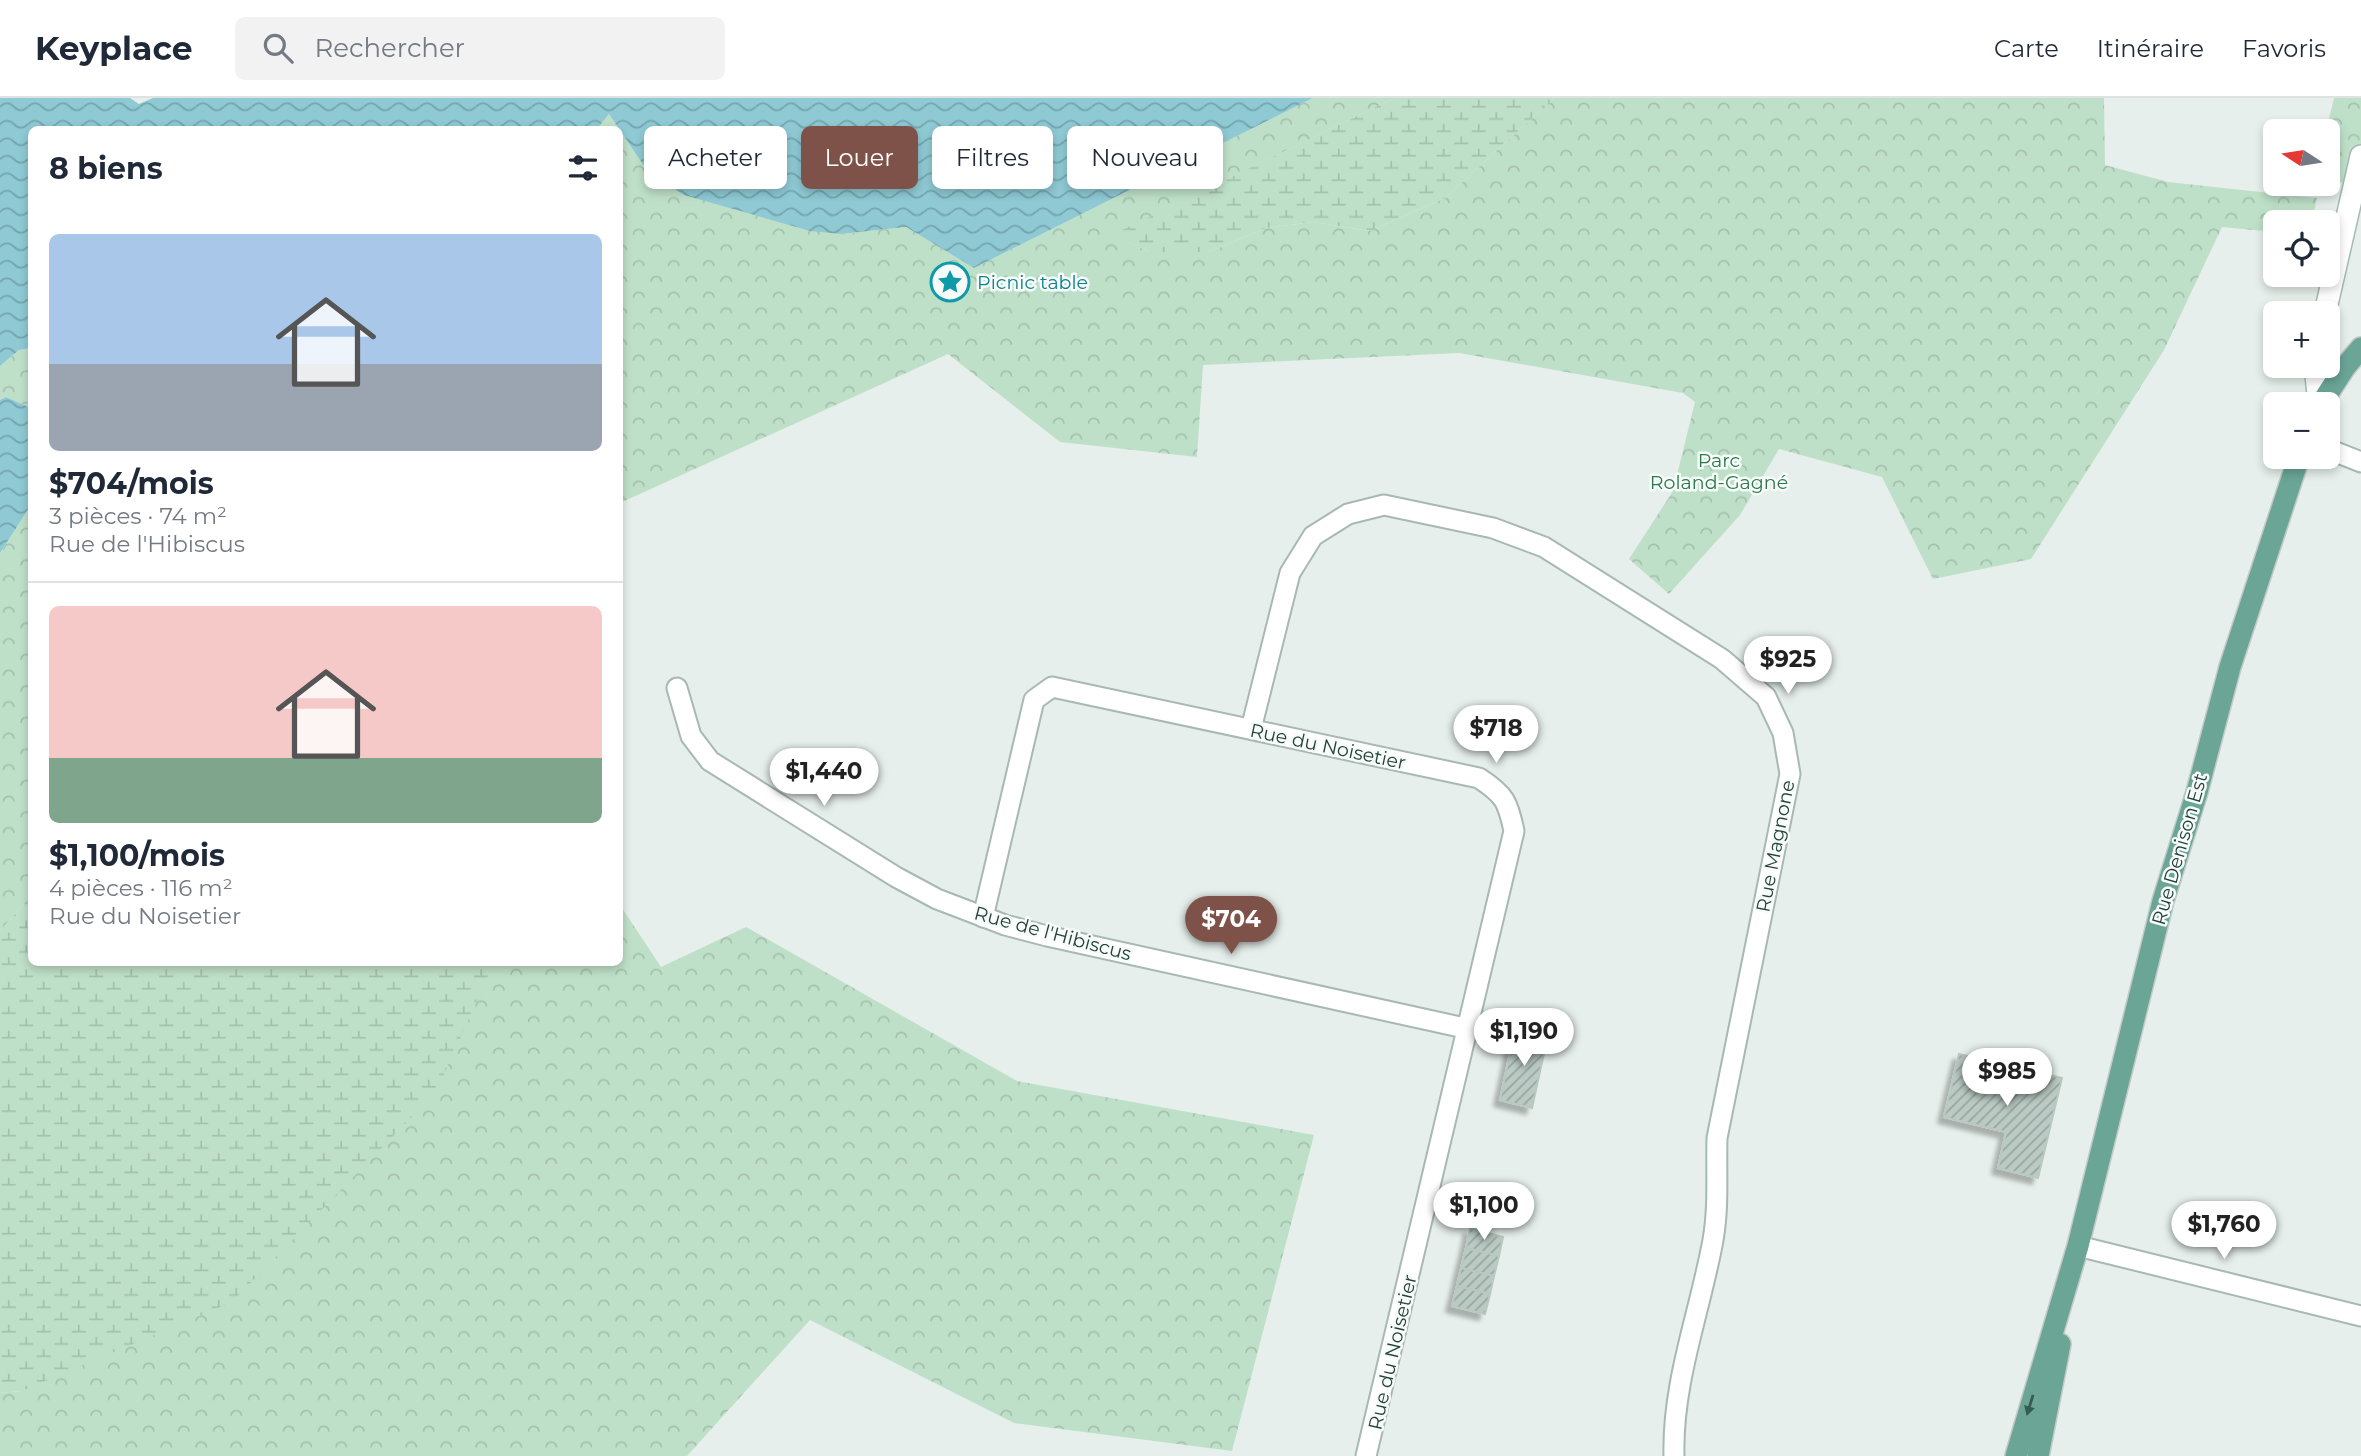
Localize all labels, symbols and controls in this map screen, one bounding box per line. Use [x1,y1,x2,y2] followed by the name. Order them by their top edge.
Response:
[235,17,725,80] search box
[35,28,193,68] text: Keyplace
[259,29,297,67] icon: search
[315,32,465,64] text: Rechercher
[1994,34,2059,63] text: Carte
[2097,34,2204,63] text: Itinéraire
[2242,34,2326,63] text: Favoris
[2263,119,2340,196] north arrow
[2263,119,2340,469] map controls
[644,126,787,189] chip: Acheter
[801,126,918,189] chip: Louer
[932,126,1053,189] chip: Filtres
[1067,126,1223,189] chip: Nouveau
[564,149,602,187] icon: filters
[49,150,163,187] text: 8 biens
[2263,210,2340,287] button: locate
[929,261,971,303] place icon: Picnic table
[977,271,1088,294] place label: Picnic table
[263,279,389,405] icon: home
[2263,301,2340,378] button: +
[2263,392,2340,469] button: −
[1650,449,1788,494] park label: Parc Roland-Gagné
[49,465,214,502] text: $704/mois
[49,502,227,530] text: 3 pièces · 74 m²
[49,530,245,558] text: Rue de l'Hibiscus
[1747,636,1829,696] pin: $925
[1760,645,1816,673] text: $925
[263,651,389,777] icon: home
[1455,706,1537,765] pin: $718
[1469,714,1523,742] text: $718
[1248,719,1408,774] street label: Rue du Noisetier
[767,748,881,808] pin: $1,440
[786,757,862,785] text: $1,440
[2147,770,2212,928] street label: Rue Denison Est
[1751,778,1800,914] street label: Rue Magnone
[49,837,225,874] text: $1,100/mois
[49,874,233,902] text: 4 pièces · 116 m²
[1190,896,1272,956] pin: $704
[972,901,1134,966] street label: Rue de l'Hibiscus
[49,902,241,930] text: Rue du Noisetier
[1201,905,1261,933] text: $704
[1467,1009,1581,1068] pin: $1,190
[1490,1017,1558,1045] text: $1,190
[1966,1048,2048,1108] pin: $985
[1978,1057,2036,1085] text: $985
[1427,1182,1541,1242] pin: $1,100
[1449,1191,1519,1219] text: $1,100
[2167,1202,2281,1261] pin: $1,760
[2187,1210,2261,1238] text: $1,760
[1363,1272,1422,1432] street label: Rue du Noisetier
[2025,1395,2035,1416] one-way arrow

